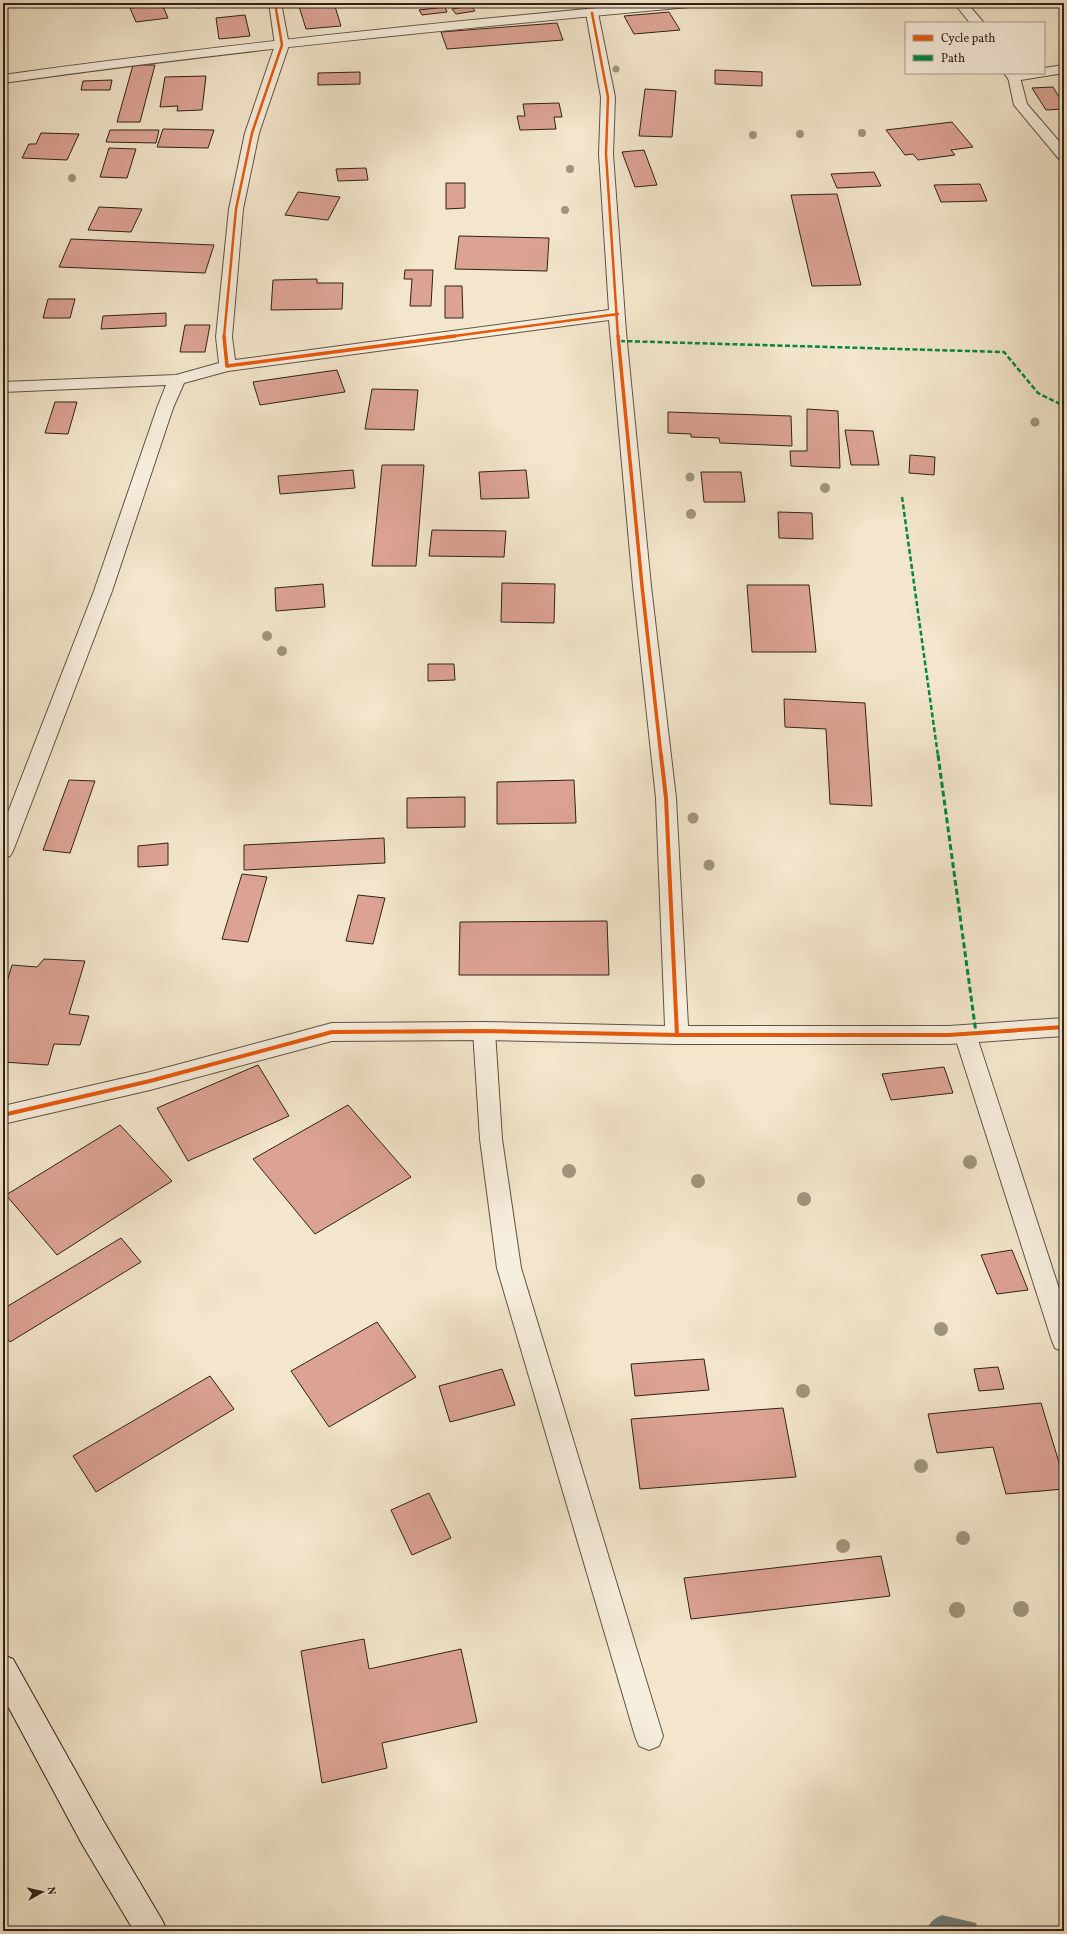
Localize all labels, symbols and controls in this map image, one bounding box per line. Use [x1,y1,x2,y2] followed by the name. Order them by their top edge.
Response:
[905,22,1045,74] legend
[941,31,996,47] text: Cycle path
[941,51,965,67] text: Path
[22,1872,62,1912] north arrow
[42,1886,58,1896] text: N

